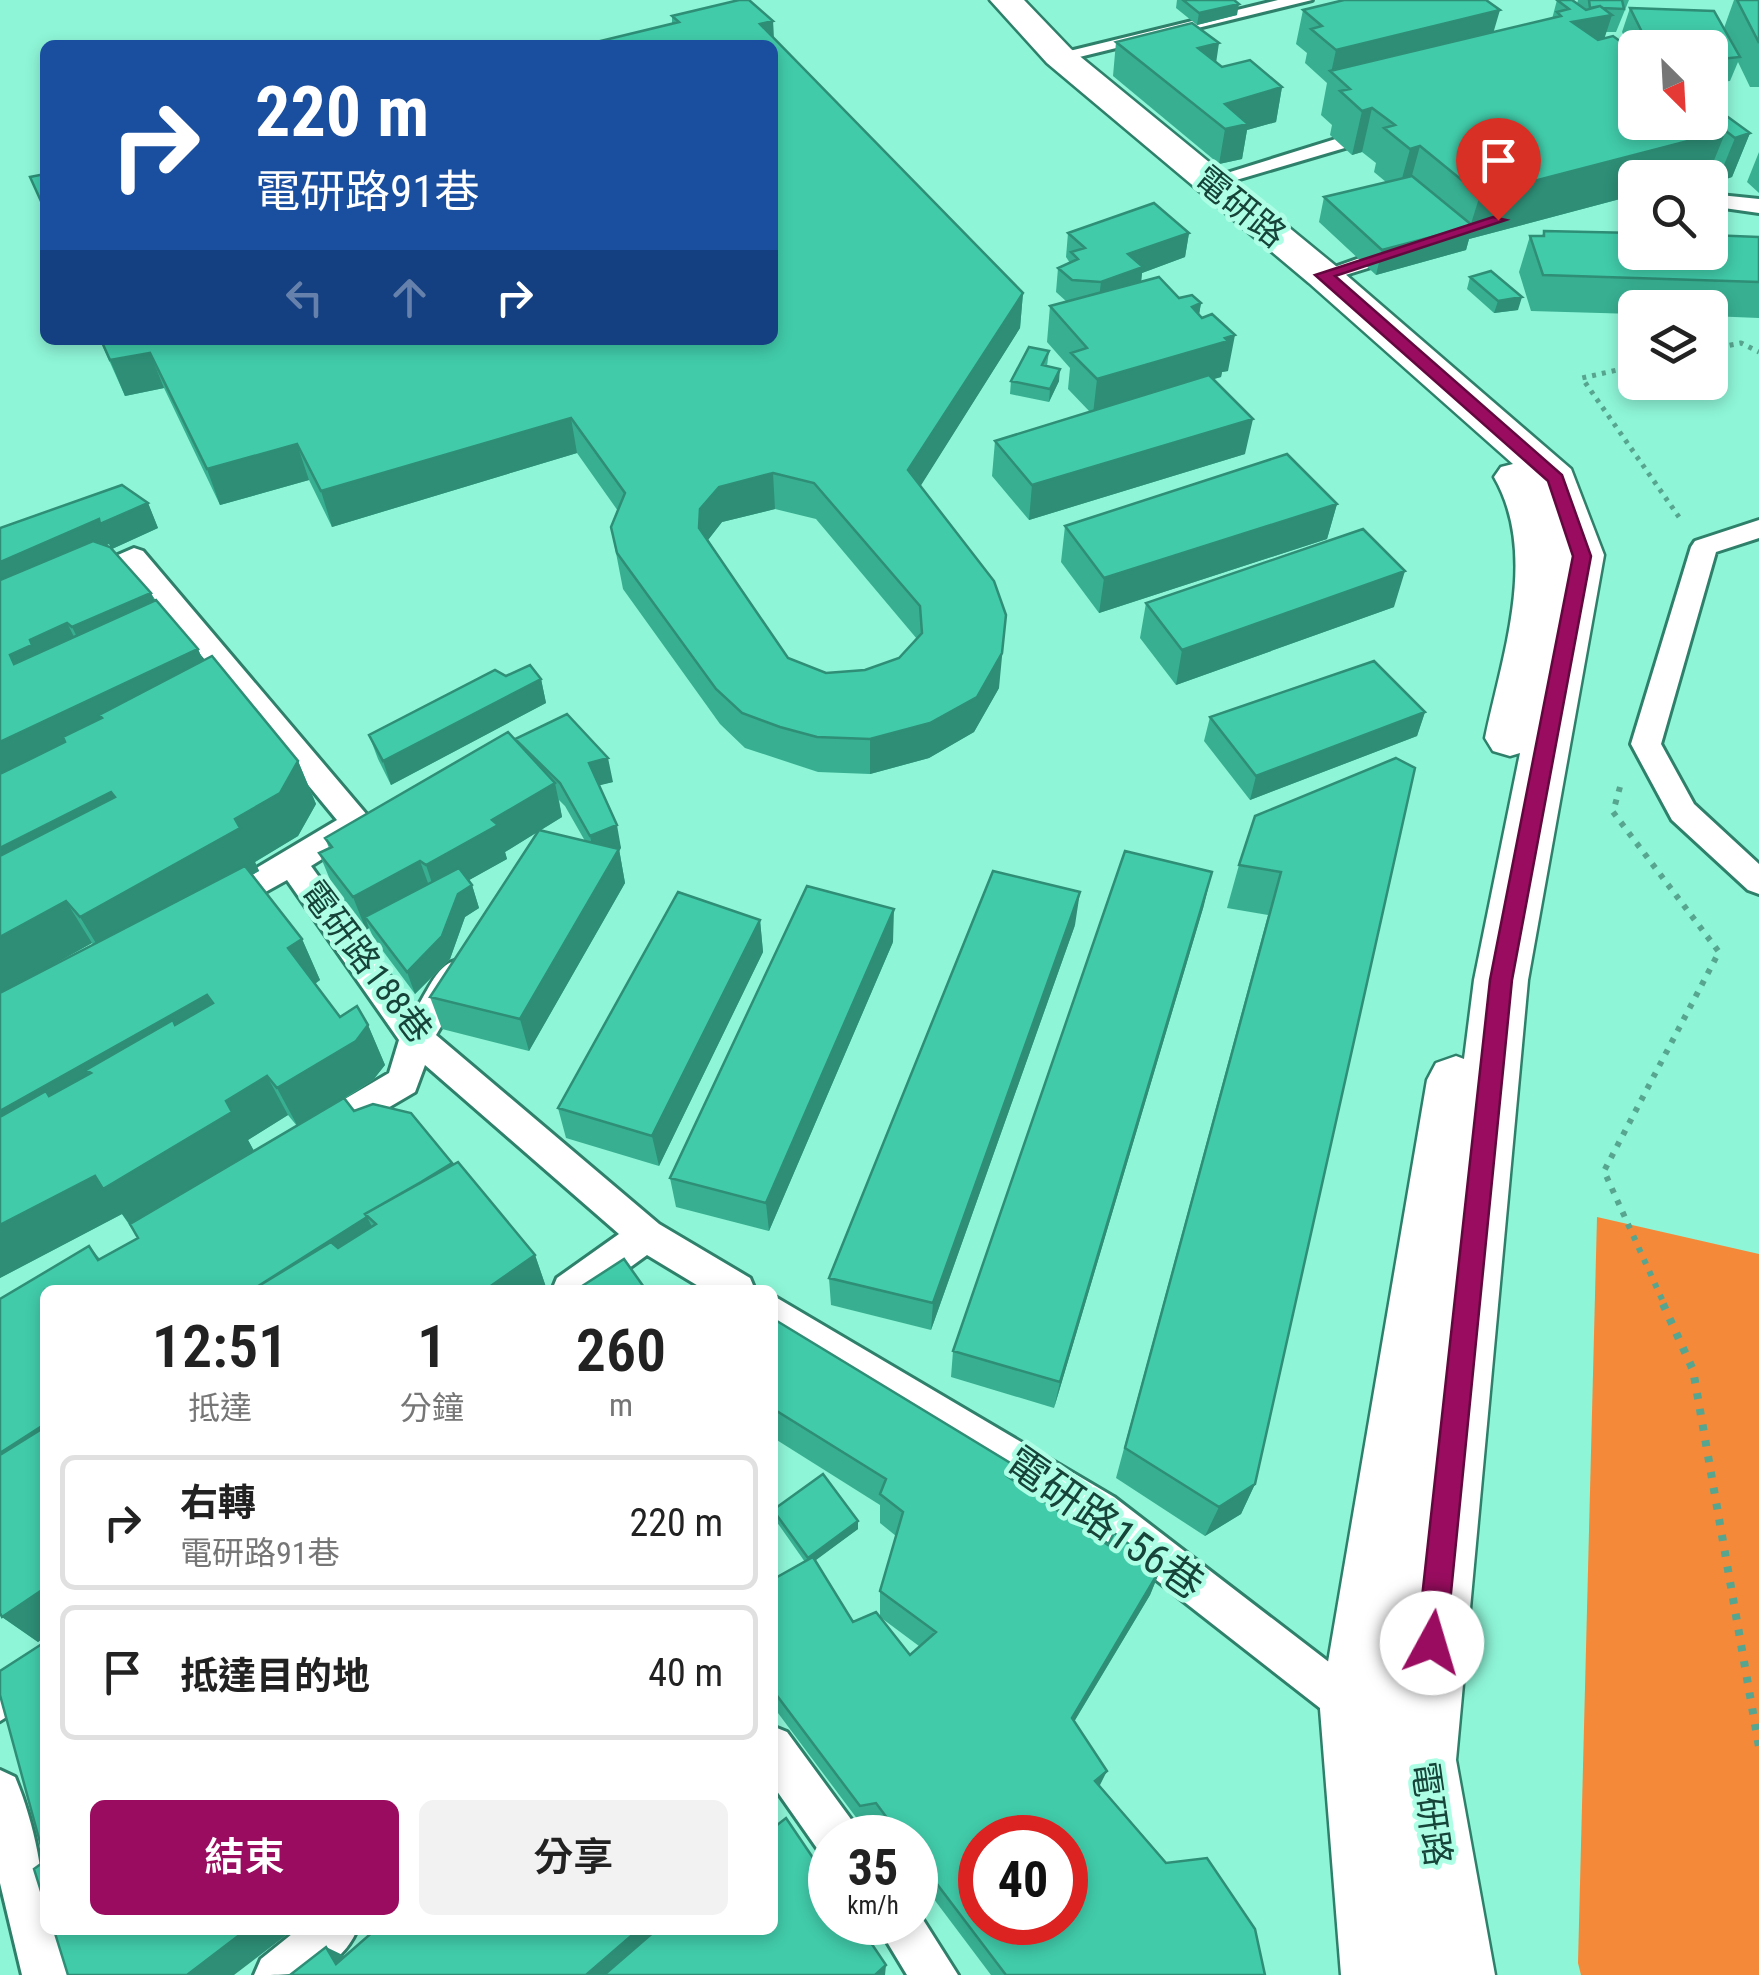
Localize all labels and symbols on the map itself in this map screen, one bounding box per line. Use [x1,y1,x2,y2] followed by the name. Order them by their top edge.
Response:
[1618,30,1728,140] north arrow
[1456,118,1541,221] pin
[1186,158,1294,256] street label: 電研路
[292,873,440,1051] street label: 電研路188巷
[997,1437,1213,1609] street label: 電研路156巷
[1380,1591,1484,1695] position arrow
[1403,1759,1459,1869] street label: 電研路
[958,1815,1088,1945] speed limit sign: 40

